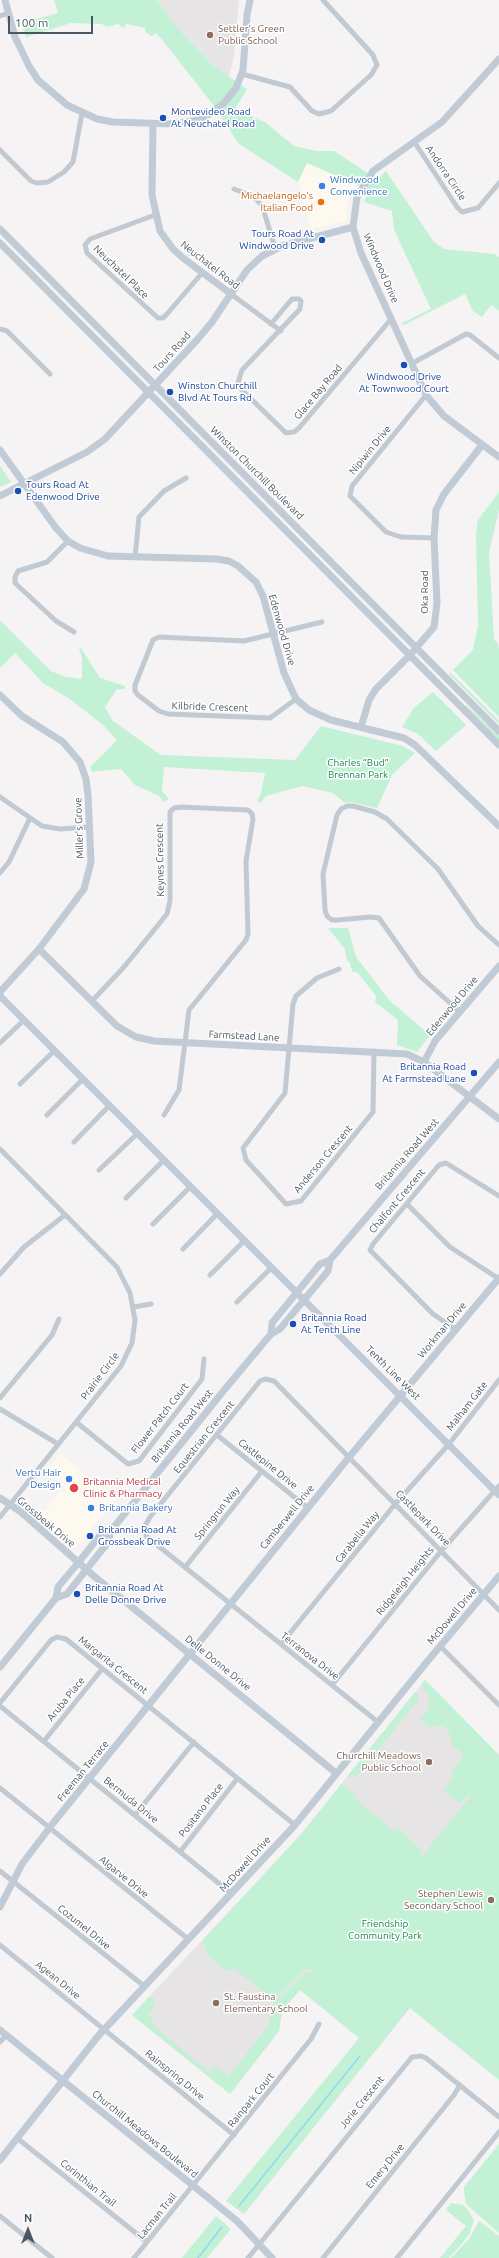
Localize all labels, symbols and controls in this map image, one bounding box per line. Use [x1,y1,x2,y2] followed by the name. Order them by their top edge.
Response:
[10,8,95,34] scale bar
[15,16,48,29] text: 100 m
[218,23,285,46] place label: Settler's Green Public School
[205,30,215,40] marker: Settler's Green Public School
[171,106,255,130] place label: Montevideo Road At Neuchatel Road
[158,113,168,123] marker: Montevideo Road At Neuchatel Road
[423,143,469,203] street label: Andorra Circle
[330,174,388,198] place label: Windwood Convenience
[317,181,327,191] marker: Windwood Convenience
[241,190,313,214] place label: Michaelangelo's Italian Food
[316,197,326,207] marker: Michaelangelo's Italian Food
[239,228,314,252] place label: Tours Road At Windwood Drive
[361,231,401,305] street label: Windwood Drive
[317,235,327,245] marker: Tours Road At Windwood Drive
[178,238,242,292] street label: Neuchatel Road
[91,243,151,301] street label: Neuchatel Place
[151,329,193,375] street label: Tours Road
[399,360,409,370] marker: Windwood Drive At Townwood Court
[291,362,345,422] street label: Glace Bay Road
[359,371,449,394] place label: Windwood Drive At Townwood Court
[178,380,257,404] place label: Winston Churchill Blvd At Tours Rd
[165,387,175,397] marker: Winston Churchill Blvd At Tours Rd
[347,423,393,477] street label: Nipiwin Drive
[208,424,306,522] street label: Winston Churchill Boulevard
[26,479,100,502] place label: Tours Road At Edenwood Drive
[13,486,23,496] marker: Tours Road At Edenwood Drive
[419,570,431,614] street label: Oka Road
[266,593,298,667] street label: Edenwood Drive
[172,700,248,714] street label: Kilbride Crescent
[327,757,389,780] park label: Charles “Bud” Brennan Park
[72,797,86,859] street label: Miller's Grove
[153,823,167,897] street label: Keynes Crescent
[424,974,480,1038] street label: Edenwood Drive
[208,1028,280,1044] street label: Farmstead Lane
[382,1061,466,1084] place label: Britannia Road At Farmstead Lane
[469,1068,479,1078] marker: Britannia Road At Farmstead Lane
[373,1116,441,1192] street label: Britannia Road West
[291,1123,355,1195] street label: Anderson Crescent
[366,1166,428,1236] street label: Chalfont Crescent
[415,1300,469,1360] street label: Workman Drive
[301,1312,367,1336] place label: Britannia Road At Tenth Line
[288,1319,298,1329] marker: Britannia Road At Tenth Line
[363,1343,423,1403] street label: Tenth Line West
[78,1350,122,1402] street label: Prairie Circle
[444,1379,490,1433] street label: Malham Gate
[129,1380,191,1456] street label: Flower Patch Court
[149,1387,215,1465] street label: Britannia Road West
[171,1398,237,1476] street label: Equestrian Crescent
[236,1436,300,1492] street label: Castlepine Drive
[15,1467,61,1490] place label: Vertu Hair Design
[64,1474,74,1484] marker: Vertu Hair Design
[83,1476,162,1500] place label: Britannia Medical Clinic & Pharmacy
[68,1482,80,1494] marker: Britannia Medical Clinic & Pharmacy
[257,1482,317,1552] street label: Camberwell Drive
[192,1484,242,1542] street label: Springrun Way
[393,1487,453,1549] street label: Castlepark Drive
[14,1494,78,1550] street label: Grossbeak Drive
[99,1502,173,1514] place label: Britannia Bakery
[86,1503,96,1513] marker: Britannia Bakery
[332,1509,382,1565] street label: Carabella Way
[98,1524,177,1548] place label: Britannia Road At Grossbeak Drive
[85,1531,95,1541] marker: Britannia Road At Grossbeak Drive
[374,1544,436,1618] street label: Ridgeleigh Heights
[85,1582,166,1606] place label: Britannia Road At Delle Donne Drive
[425,1585,479,1647] street label: McDowell Drive
[72,1589,82,1599] marker: Britannia Road At Delle Donne Drive
[278,1629,342,1683] street label: Terranova Drive
[76,1633,150,1697] street label: Margarita Crescent
[183,1633,253,1693] street label: Delle Donne Drive
[45,1675,87,1723] street label: Aruba Place
[55,1738,111,1804] street label: Freeman Terrace
[336,1750,421,1774] place label: Churchill Meadows Public School
[424,1757,434,1767] marker: Churchill Meadows Public School
[101,1774,161,1826] street label: Bermuda Drive
[176,1781,226,1839] street label: Positano Place
[217,1834,273,1894] street label: McDowell Drive
[97,1853,151,1901] street label: Algarve Drive
[404,1888,483,1912] place label: Stephen Lewis Secondary School
[486,1895,496,1905] marker: Stephen Lewis Secondary School
[55,1902,113,1952] street label: Cozumel Drive
[348,1918,422,1942] park label: Friendship Community Park
[33,1958,83,2002] street label: Agean Drive
[224,1991,308,2014] place label: St. Faustina Elementary School
[211,1998,221,2008] marker: St. Faustina Elementary School
[143,2047,207,2103] street label: Rainspring Drive
[225,2070,277,2130] street label: Rainpark Court
[337,2073,387,2131] street label: Jorie Crescent
[90,2088,200,2180] street label: Churchill Meadows Boulevard
[363,2141,407,2191] street label: Emery Drive
[58,2157,118,2209] street label: Corinthian Trail
[135,2191,179,2241] street label: Lacman Trail
[8,2210,48,2250] north arrow
[24,2212,32,2224] text: N

